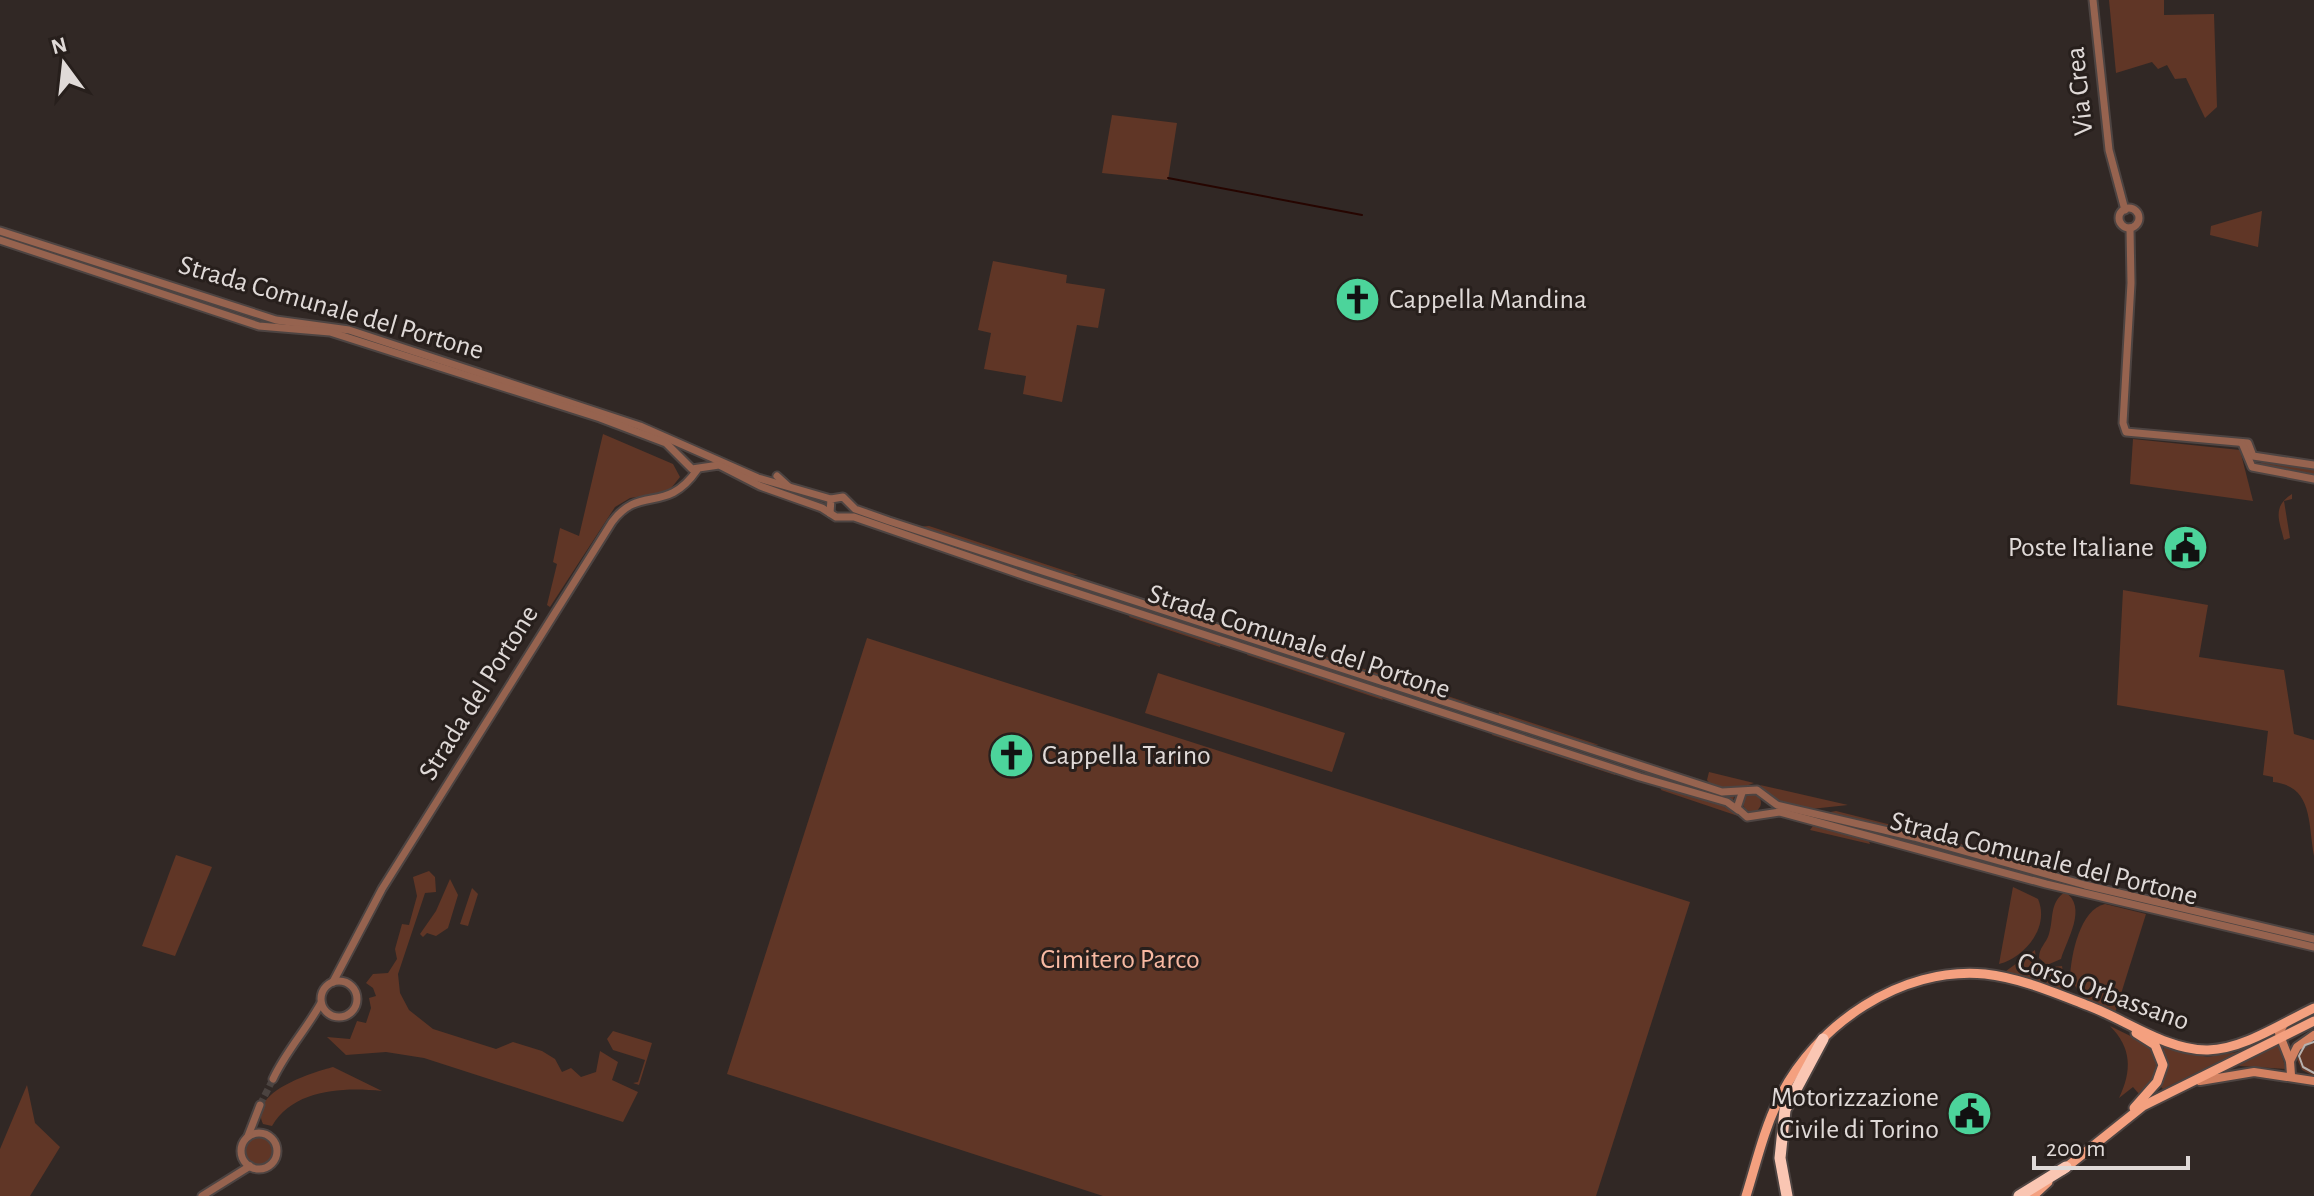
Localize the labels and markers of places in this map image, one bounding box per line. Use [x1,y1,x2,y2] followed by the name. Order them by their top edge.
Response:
[1334,276,1382,324] church icon: Cappella Mandina
[1389,286,1587,314] place label: Cappella Mandina
[2161,524,2209,572] public building icon: Poste Italiane
[2008,534,2154,562] place label: Poste Italiane
[987,732,1035,780] church icon: Cappella Tarino
[1042,742,1211,770] place label: Cappella Tarino
[1771,1084,1939,1144] place label: Motorizzazione Civile di Torino
[1946,1090,1994,1138] public building icon: Motorizzazione Civile di Torino

